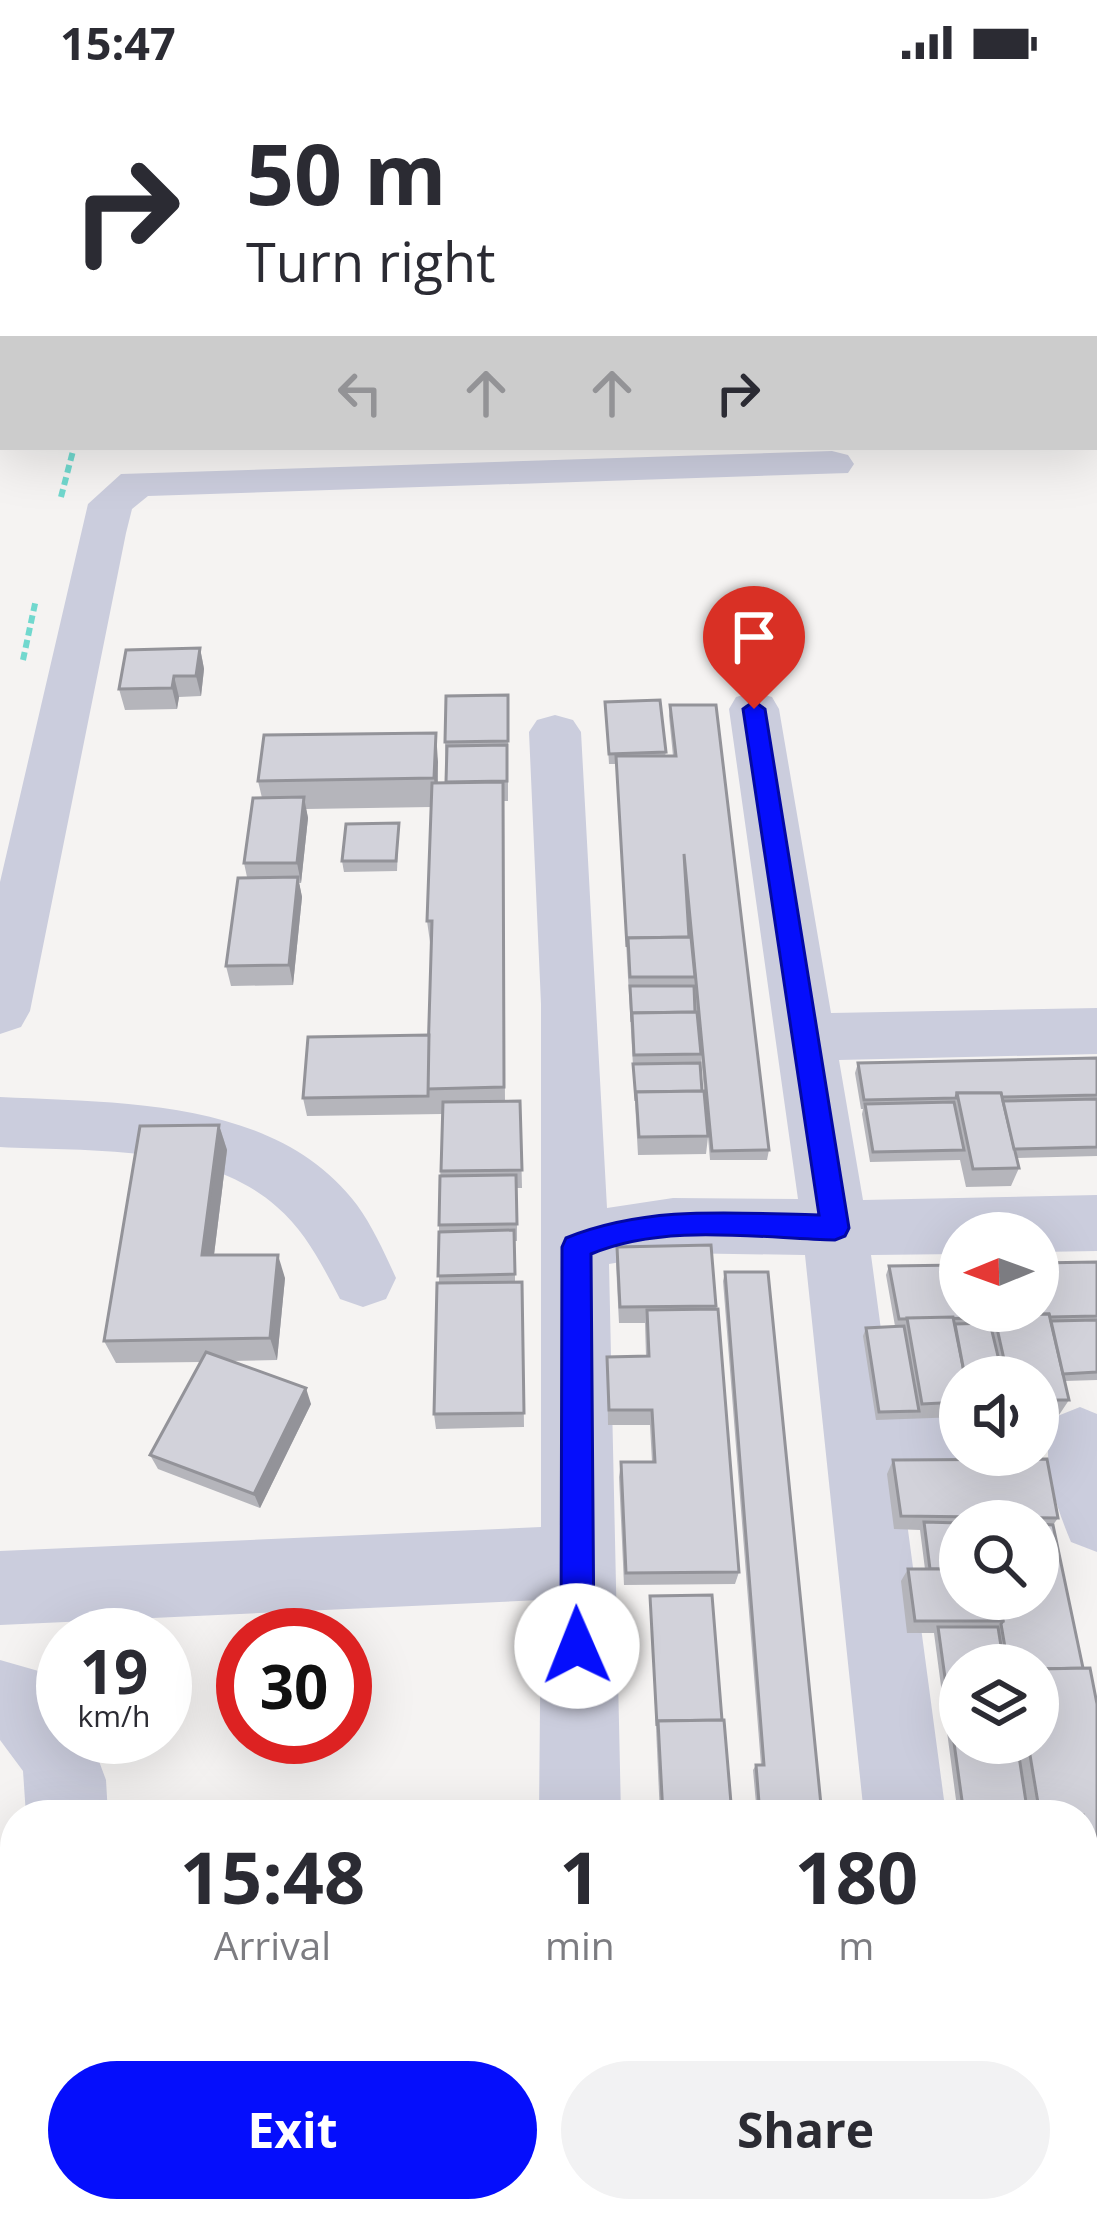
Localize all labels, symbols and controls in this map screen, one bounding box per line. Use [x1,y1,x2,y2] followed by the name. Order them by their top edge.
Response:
[60,12,176,73] text: 15:47
[246,115,446,230] text: 50 m
[48,132,204,288] icon: right
[246,224,495,298] text: Turn right
[327,360,393,426] icon: left
[453,360,519,426] icon: ahead
[579,360,645,426] icon: ahead
[705,360,771,426] icon: right
[703,586,805,709] pin
[721,604,787,670] icon: arrive
[939,1212,1059,1332] north arrow
[939,1212,1059,1764] map controls
[939,1356,1059,1476] button: sound
[939,1500,1059,1620] button: search
[514,1583,640,1709] position arrow
[216,1608,372,1764] speed limit sign: 30
[80,1630,148,1712] text: 19
[939,1644,1059,1764] button: layers
[78,1695,150,1736] text: km/h
[180,1827,365,1925] text: 15:48
[559,1827,600,1925] text: 1
[795,1827,918,1925] text: 180
[214,1918,331,1971] text: Arrival
[545,1918,615,1971] text: min
[838,1918,874,1971] text: m
[48,2061,537,2199] button: Exit
[561,2061,1050,2199] button: Share

